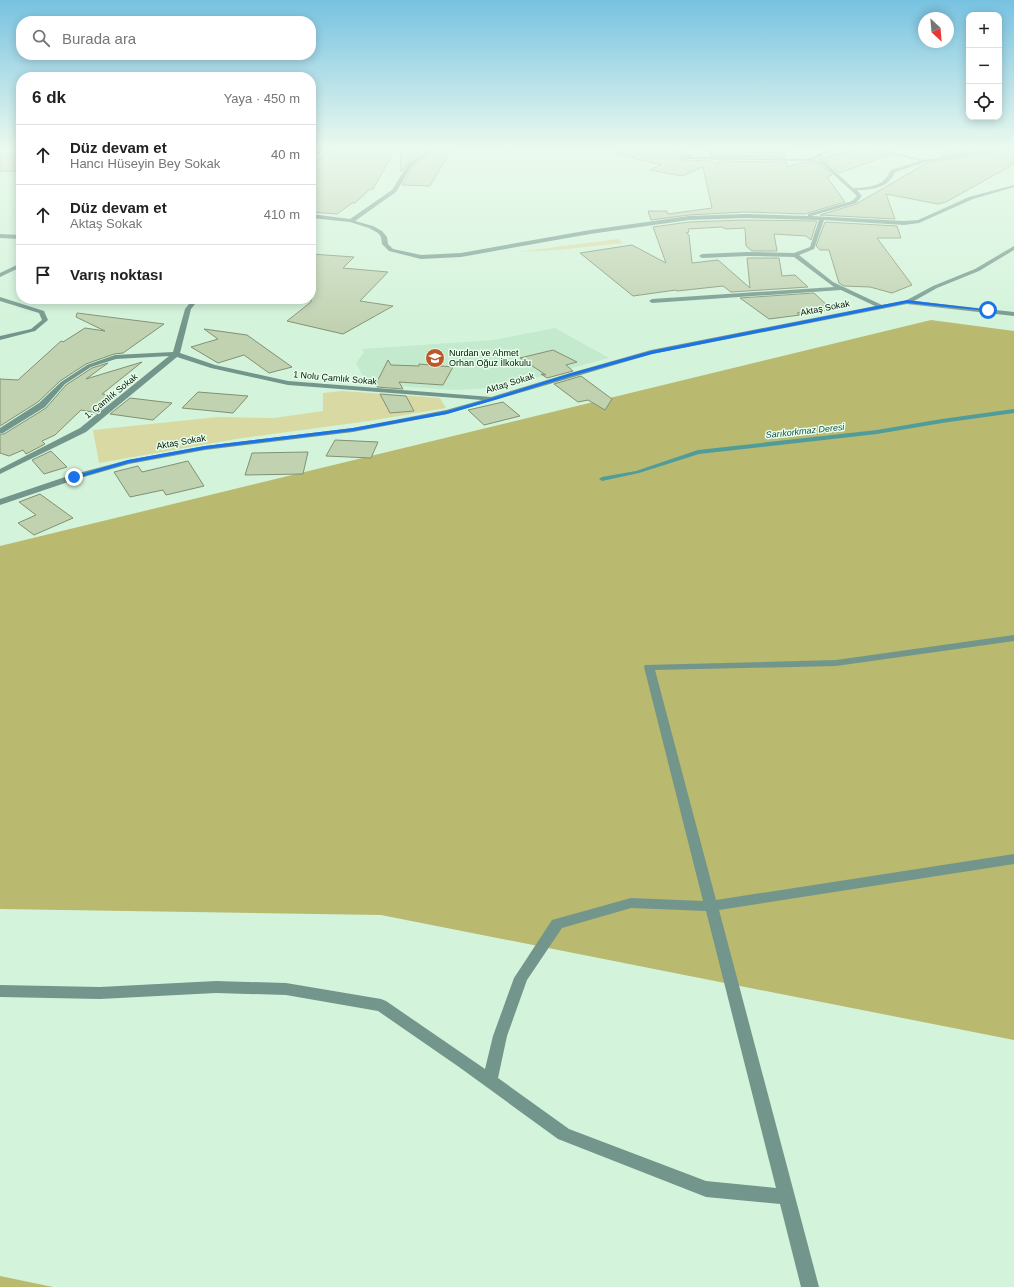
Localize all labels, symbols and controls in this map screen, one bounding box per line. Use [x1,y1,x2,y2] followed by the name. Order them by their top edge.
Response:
[918,12,954,48] north arrow
[966,12,1002,120] map controls
[966,12,1002,48] button: +
[16,16,316,60] search box
[30,27,52,49] icon: search
[62,30,136,47] text: Burada ara
[966,48,1002,84] button: −
[966,84,1002,120] button: locate
[32,88,66,107] text: 6 dk
[224,91,300,106] text: Yaya · 450 m
[70,139,167,156] text: Düz devam et
[32,144,54,166] icon: ahead
[271,147,300,162] text: 40 m
[70,156,220,171] text: Hancı Hüseyin Bey Sokak
[70,199,167,216] text: Düz devam et
[32,204,54,226] icon: ahead
[264,207,300,222] text: 410 m
[70,216,142,231] text: Aktaş Sokak
[32,264,54,286] icon: arrive
[70,266,163,283] text: Varış noktası
[799,298,851,318] street label: Aktaş Sokak
[979,301,997,319] route start
[424,347,446,369] school or university icon: Nurdan ve Ahmet Orhan Oğuz İlkokulu
[449,348,531,368] place label: Nurdan ve Ahmet Orhan Oğuz İlkokulu
[293,369,378,387] street label: 1 Nolu Çamlık Sokak
[82,371,140,421] street label: 1. Çamlık Sokak
[485,371,536,395] street label: Aktaş Sokak
[765,422,846,440] water label: Sarıkorkmaz Deresi
[155,433,207,451] street label: Aktaş Sokak
[65,468,83,486] route end

